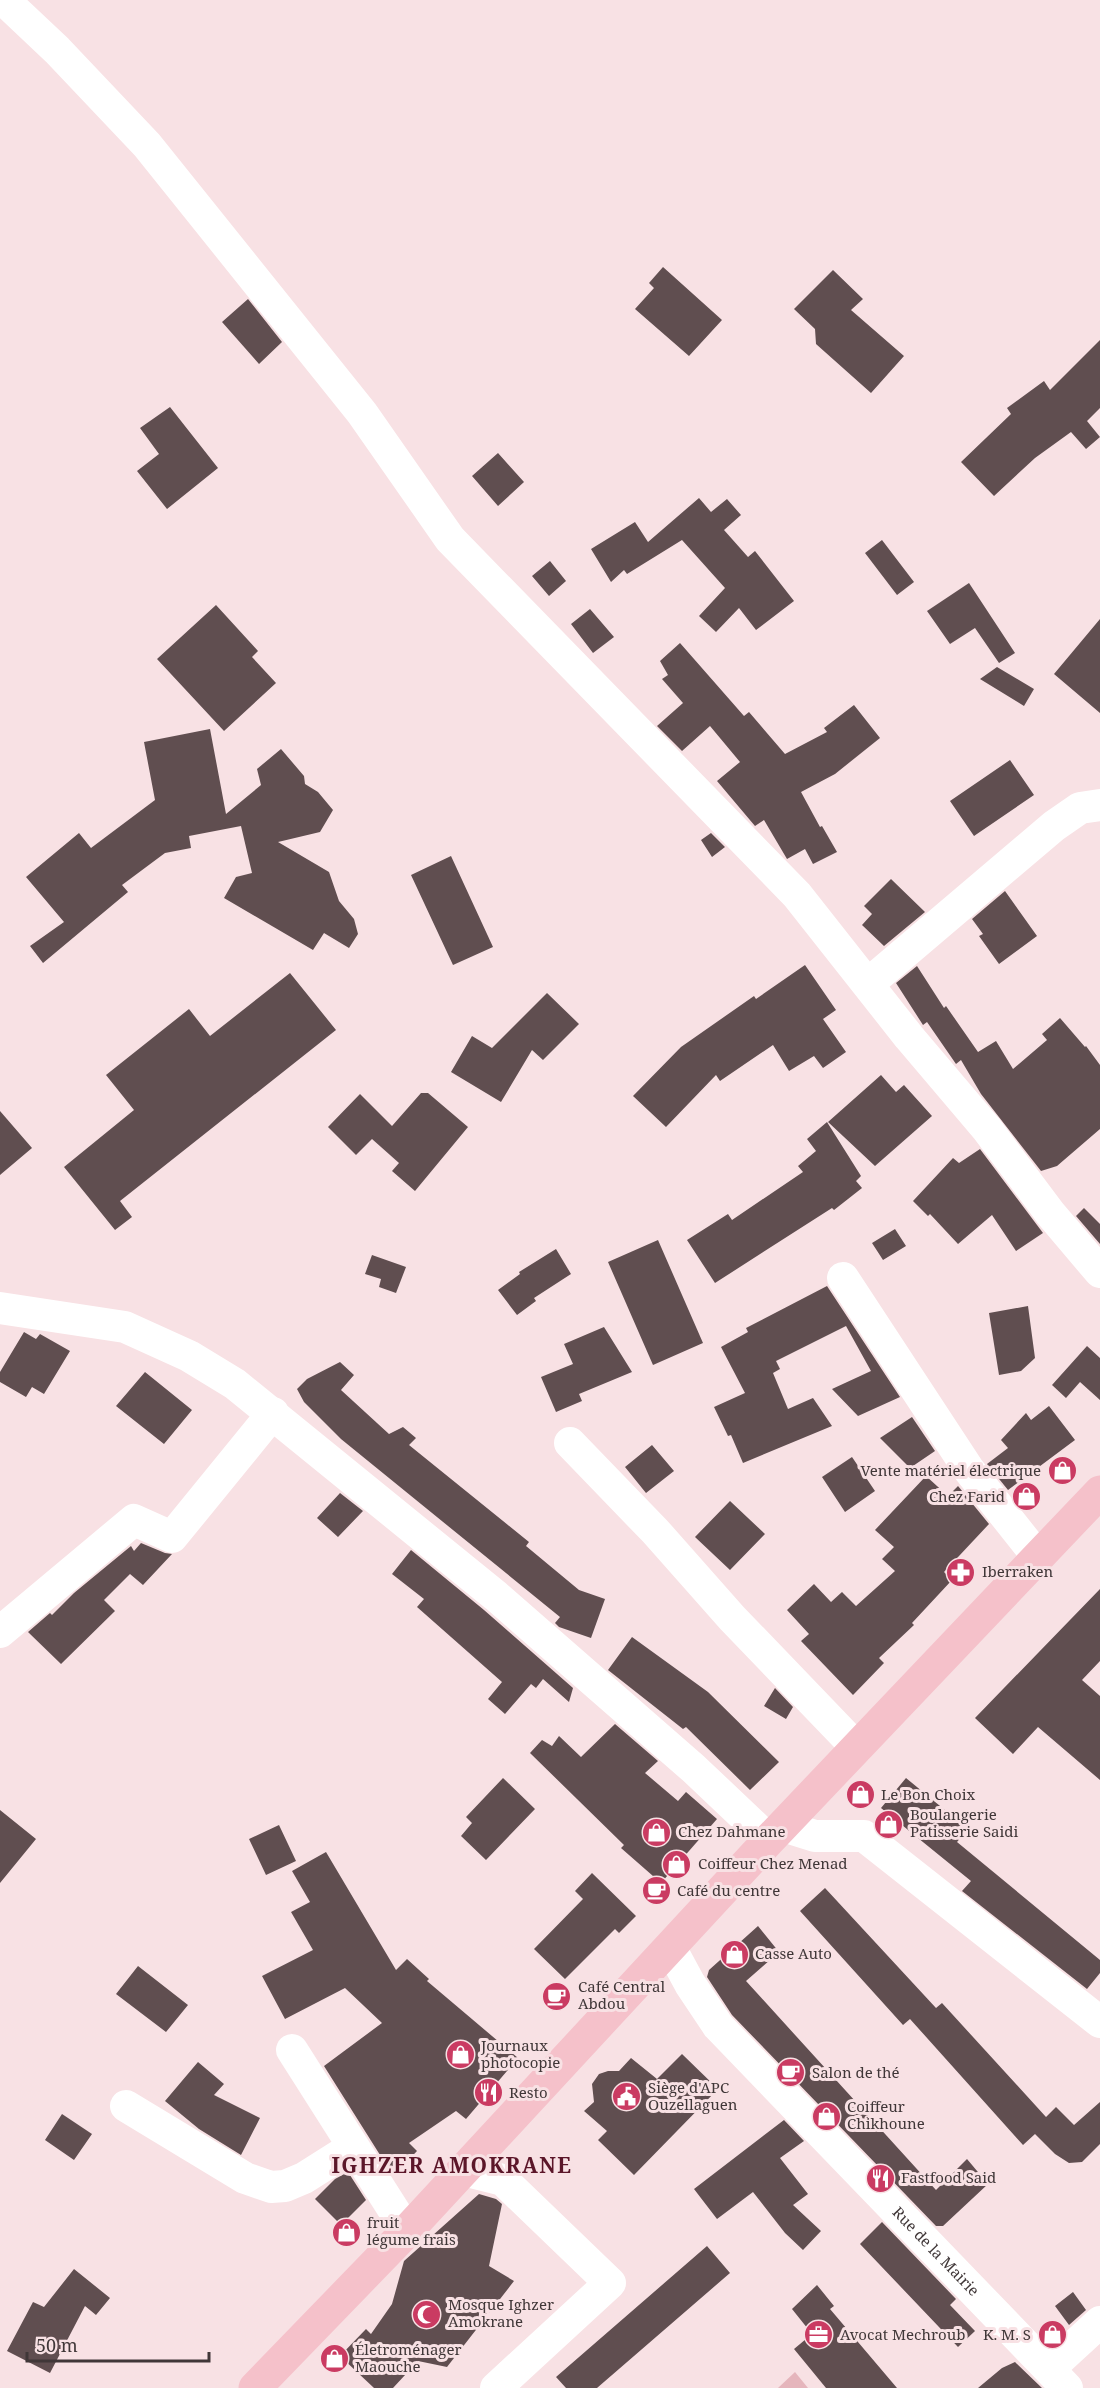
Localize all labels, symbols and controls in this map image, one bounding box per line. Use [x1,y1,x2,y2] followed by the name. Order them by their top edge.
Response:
[1046,1455,1078,1487] shop icon: Vente matériel électrique
[861,1460,1041,1480] place label: Vente matériel électrique
[1010,1481,1042,1513] shop icon: Chez Farid
[929,1486,1005,1506] place label: Chez Farid
[945,1556,977,1588] pharmacy icon: Iberraken
[982,1561,1054,1581] place label: Iberraken
[844,1779,876,1811] shop icon: Le Bon Choix
[881,1784,976,1804] place label: Le Bon Choix
[910,1804,1019,1841] place label: Boulangerie Patisserie Saidi
[873,1808,905,1840] shop icon: Boulangerie Patisserie Saidi
[641,1816,673,1848] shop icon: Chez Dahmane
[678,1821,786,1841] place label: Chez Dahmane
[661,1848,693,1880] shop icon: Coiffeur Chez Menad
[698,1853,848,1873] place label: Coiffeur Chez Menad
[640,1875,672,1907] cafe icon: Café du centre
[677,1880,780,1900] place label: Café du centre
[718,1938,750,1970] shop icon: Casse Auto
[755,1943,832,1963] place label: Casse Auto
[578,1976,666,2013] place label: Café Central Abdou
[541,1980,573,2012] cafe icon: Café Central Abdou
[480,2035,560,2072] place label: Journaux photocopie
[444,2039,476,2071] shop icon: Journaux photocopie
[775,2057,807,2089] cafe icon: Salon de thé
[812,2062,899,2082] place label: Salon de thé
[472,2077,504,2109] restaurant icon: Resto
[648,2077,738,2114] place label: Siège d'APC Ouzellaguen
[611,2081,643,2113] public building icon: Siège d'APC Ouzellaguen
[509,2082,548,2102] place label: Resto
[847,2096,925,2133] place label: Coiffeur Chikhoune
[810,2100,842,2132] shop icon: Coiffeur Chikhoune
[331,2151,573,2179] district label: IGHZER AMOKRANE
[864,2162,896,2194] restaurant icon: Fastfood Said
[901,2167,996,2187] place label: Fastfood Said
[889,2202,984,2300] street label: Rue de la Mairie
[367,2212,456,2249] place label: fruit légume frais
[330,2216,362,2248] shop icon: fruit légume frais
[448,2294,554,2331] place label: Mosque Ighzer Amokrane
[411,2298,443,2330] mosque icon: Mosque Ighzer Amokrane
[803,2319,835,2351] office icon: Avocat Mechroub
[1036,2319,1068,2351] shop icon: K. M. S
[840,2324,965,2344] place label: Avocat Mechroub
[983,2324,1031,2344] place label: K. M. S
[27,2325,208,2363] scale bar
[36,2333,78,2357] text: 50 m
[355,2339,462,2376] place label: Életroménager Maouche
[318,2343,350,2375] shop icon: Életroménager Maouche

